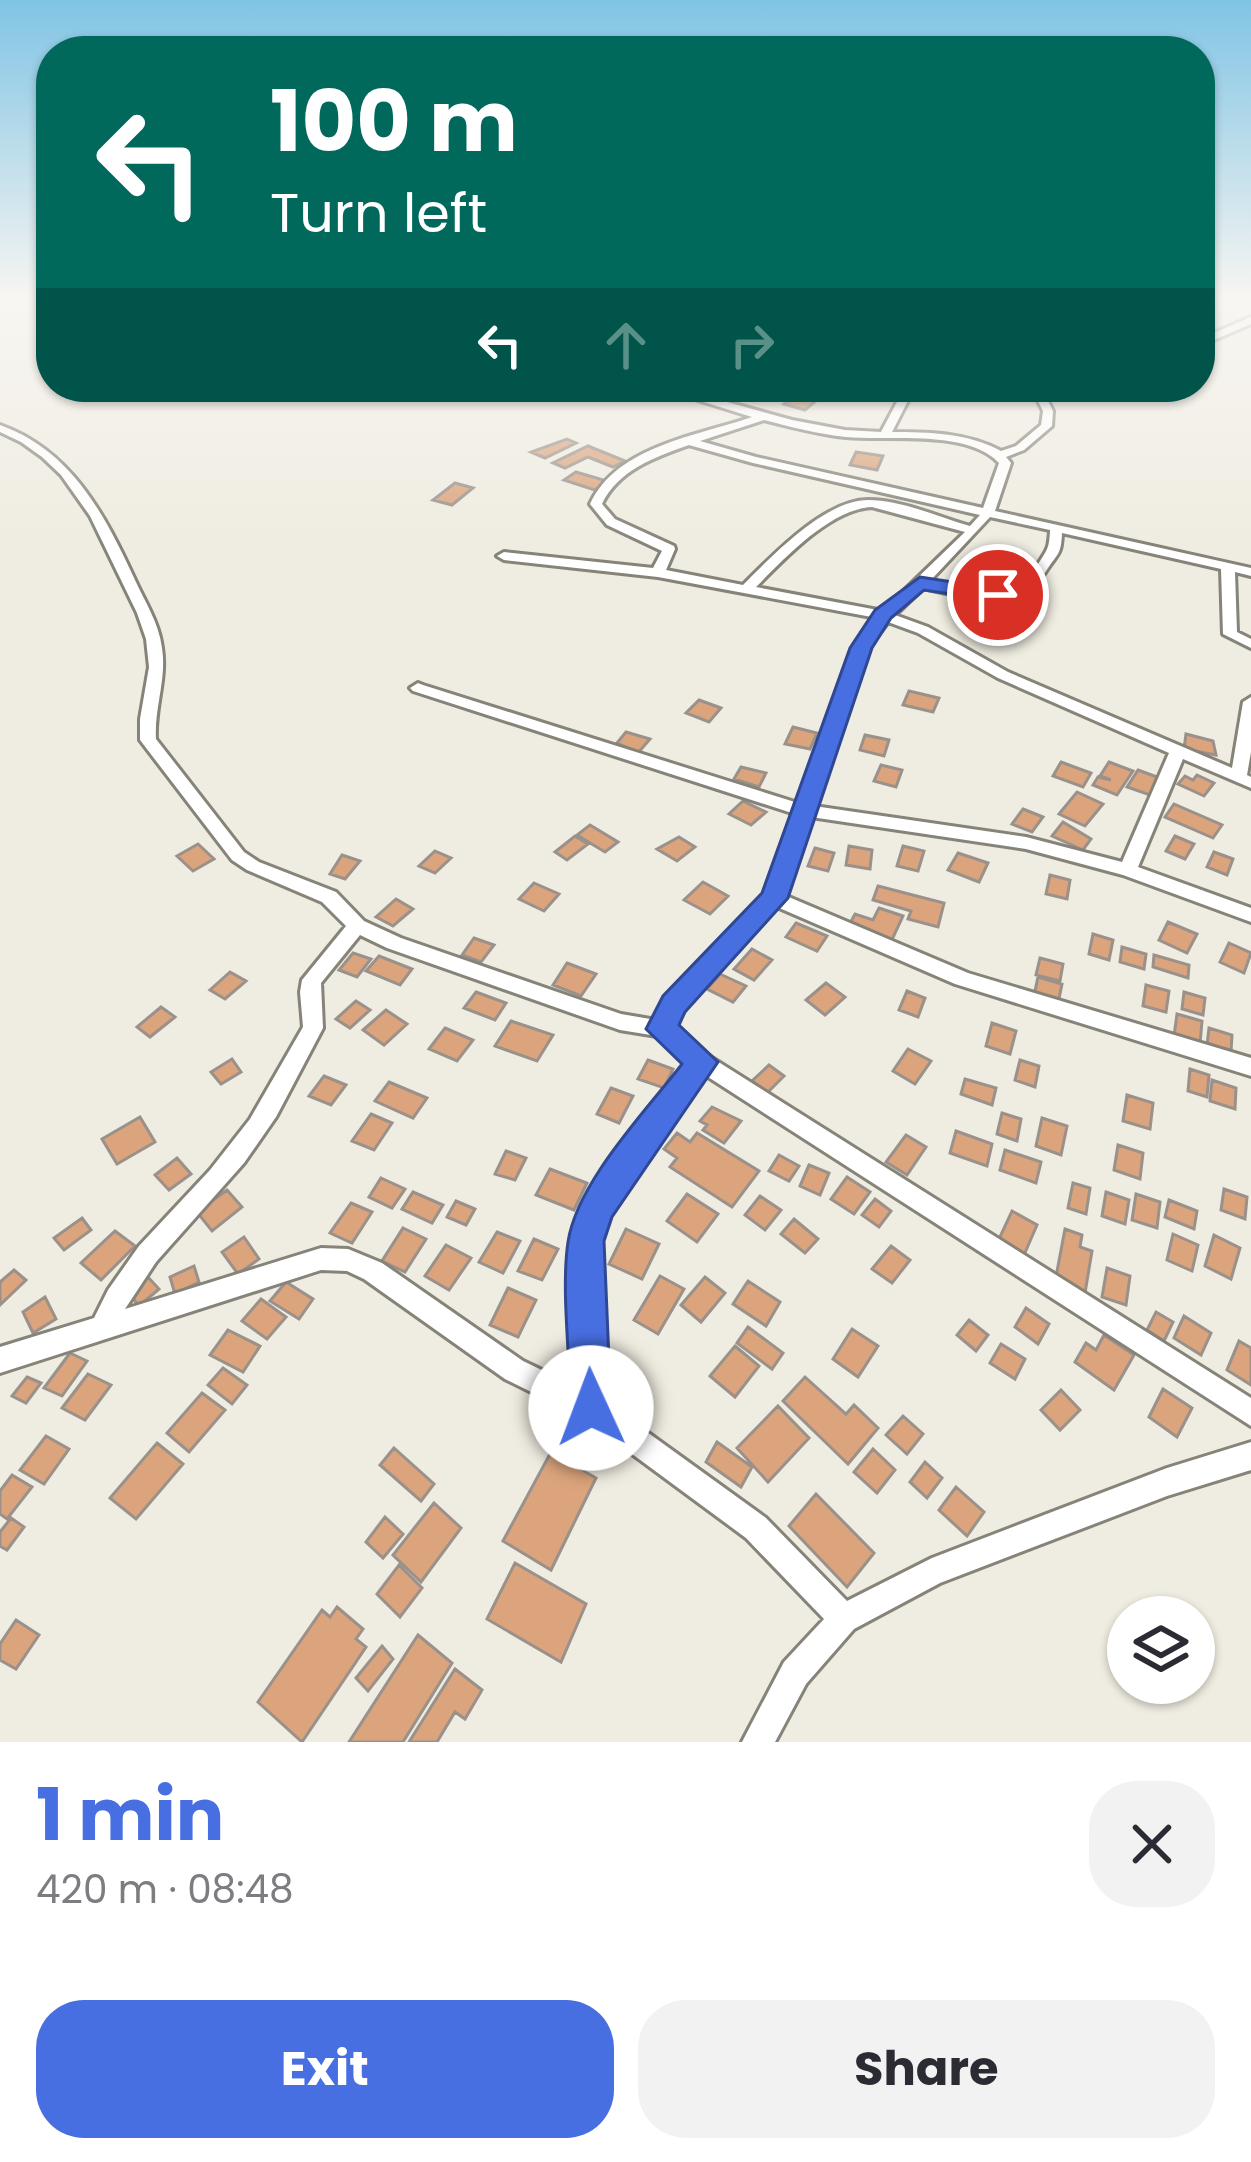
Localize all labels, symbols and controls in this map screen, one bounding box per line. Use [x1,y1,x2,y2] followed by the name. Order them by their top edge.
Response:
[270,63,518,180] text: 100 m
[72,84,228,240] icon: left
[270,175,487,251] text: Turn left
[467,312,533,378] icon: left
[593,312,659,378] icon: ahead
[719,312,785,378] icon: right
[947,544,1049,646] pin
[965,562,1031,628] icon: arrive
[528,1345,654,1471] position arrow
[1107,1596,1215,1704] map controls
[1107,1596,1215,1704] button: layers
[36,1764,224,1865] text: 1 min
[1089,1781,1215,1907] button: close
[36,1862,294,1917] text: 420 m · 08:48
[36,2000,614,2138] button: Exit
[638,2000,1215,2138] button: Share

